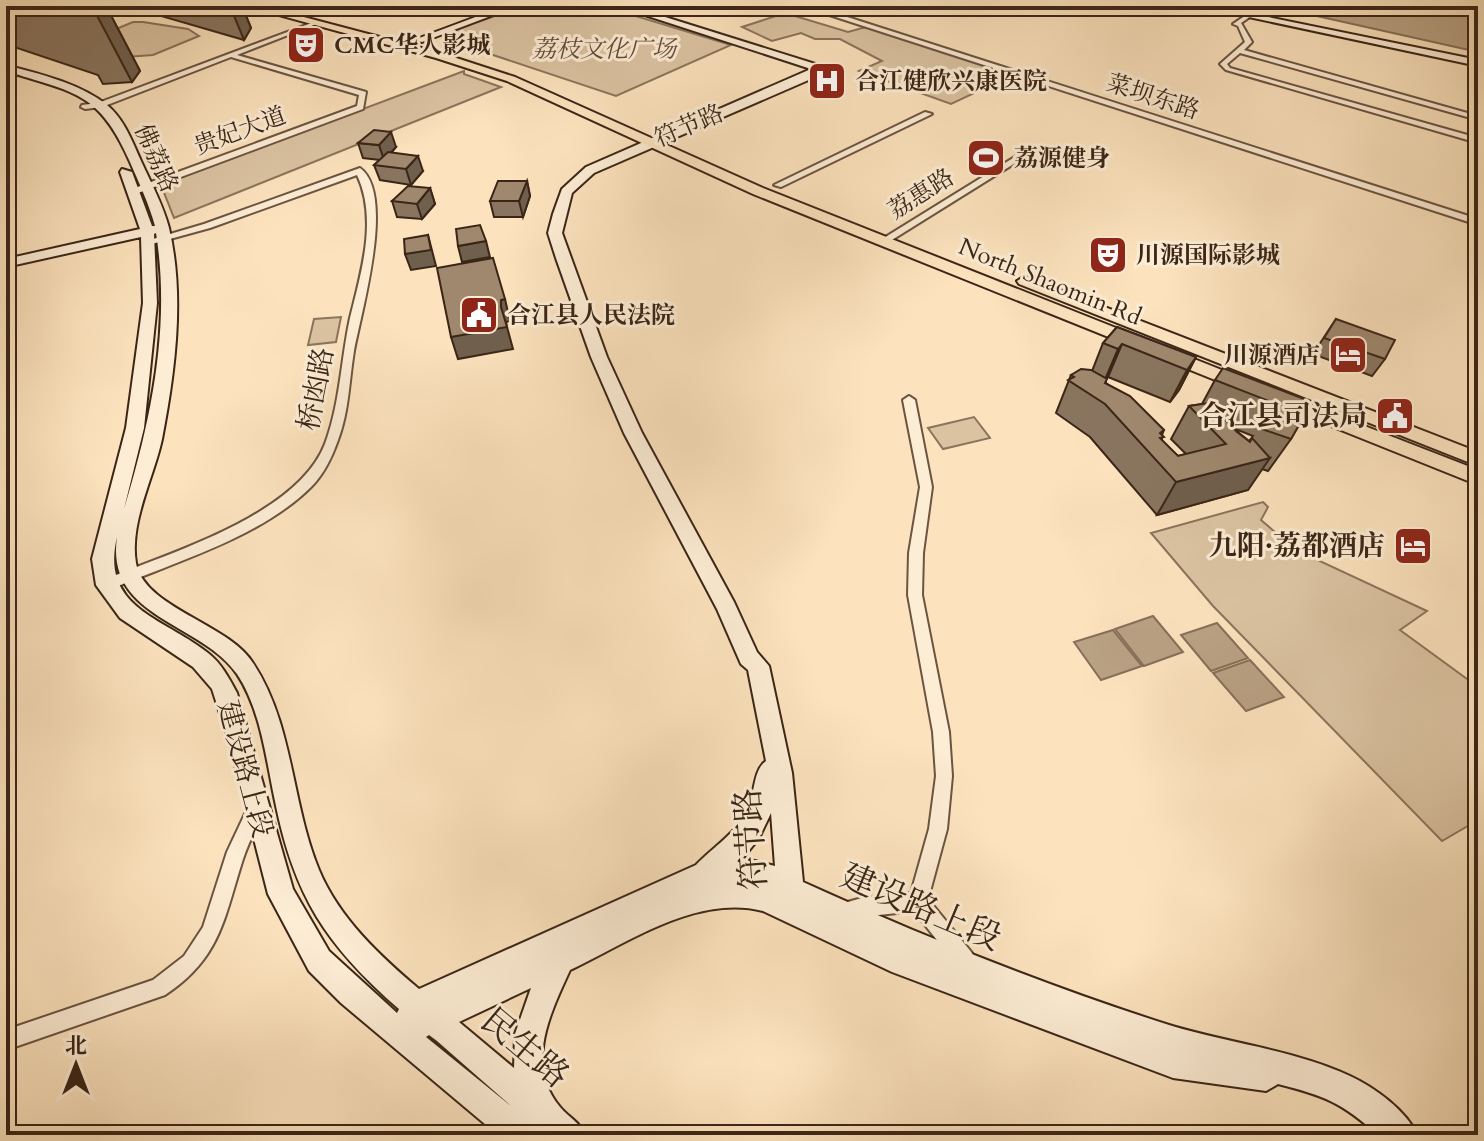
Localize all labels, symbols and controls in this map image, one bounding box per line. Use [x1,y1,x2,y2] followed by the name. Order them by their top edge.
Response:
[285,24,327,66] theatre icon: CMC华人影城
[334,29,491,62] place label: CMC华人影城
[532,33,678,66] park label: 荔枝文化广场
[806,60,848,102] hospital icon: 合江健欣兴康医院
[855,65,1047,98] place label: 合江健欣兴康医院
[1102,66,1204,128] street label: 菜坝东路
[649,97,729,155] street label: 符节路
[189,99,291,163] street label: 贵妃大道
[126,118,186,198] street label: 佛荔路
[965,137,1007,179] sports icon: 荔源健身
[1014,142,1110,175] place label: 荔源健身
[882,161,960,227] street label: 荔惠路
[954,230,1147,334] street label: North Shaomin Rd
[1087,234,1129,276] theatre icon: 川源国际影城
[1136,239,1280,272] place label: 川源国际影城
[458,294,500,336] public building icon: 合江县人民法院
[507,299,675,332] place label: 合江县人民法院
[1327,334,1369,376] hotel icon: 川源酒店
[1224,339,1320,372] place label: 川源酒店
[289,344,343,434] street label: 桥凼路
[1374,395,1416,437] public building icon: 合江县司法局
[1199,397,1367,435] place label: 合江县司法局
[1392,525,1434,567] hotel icon: 九阳·荔都酒店
[1209,527,1385,565] place label: 九阳·荔都酒店
[209,696,281,842] street label: 建设路上段
[724,787,778,891] street label: 符节路
[834,853,1008,961] street label: 建设路上段
[471,998,579,1098] street label: 民生路
[36,1025,116,1105] north arrow
[65,1031,87,1061] text: 北

